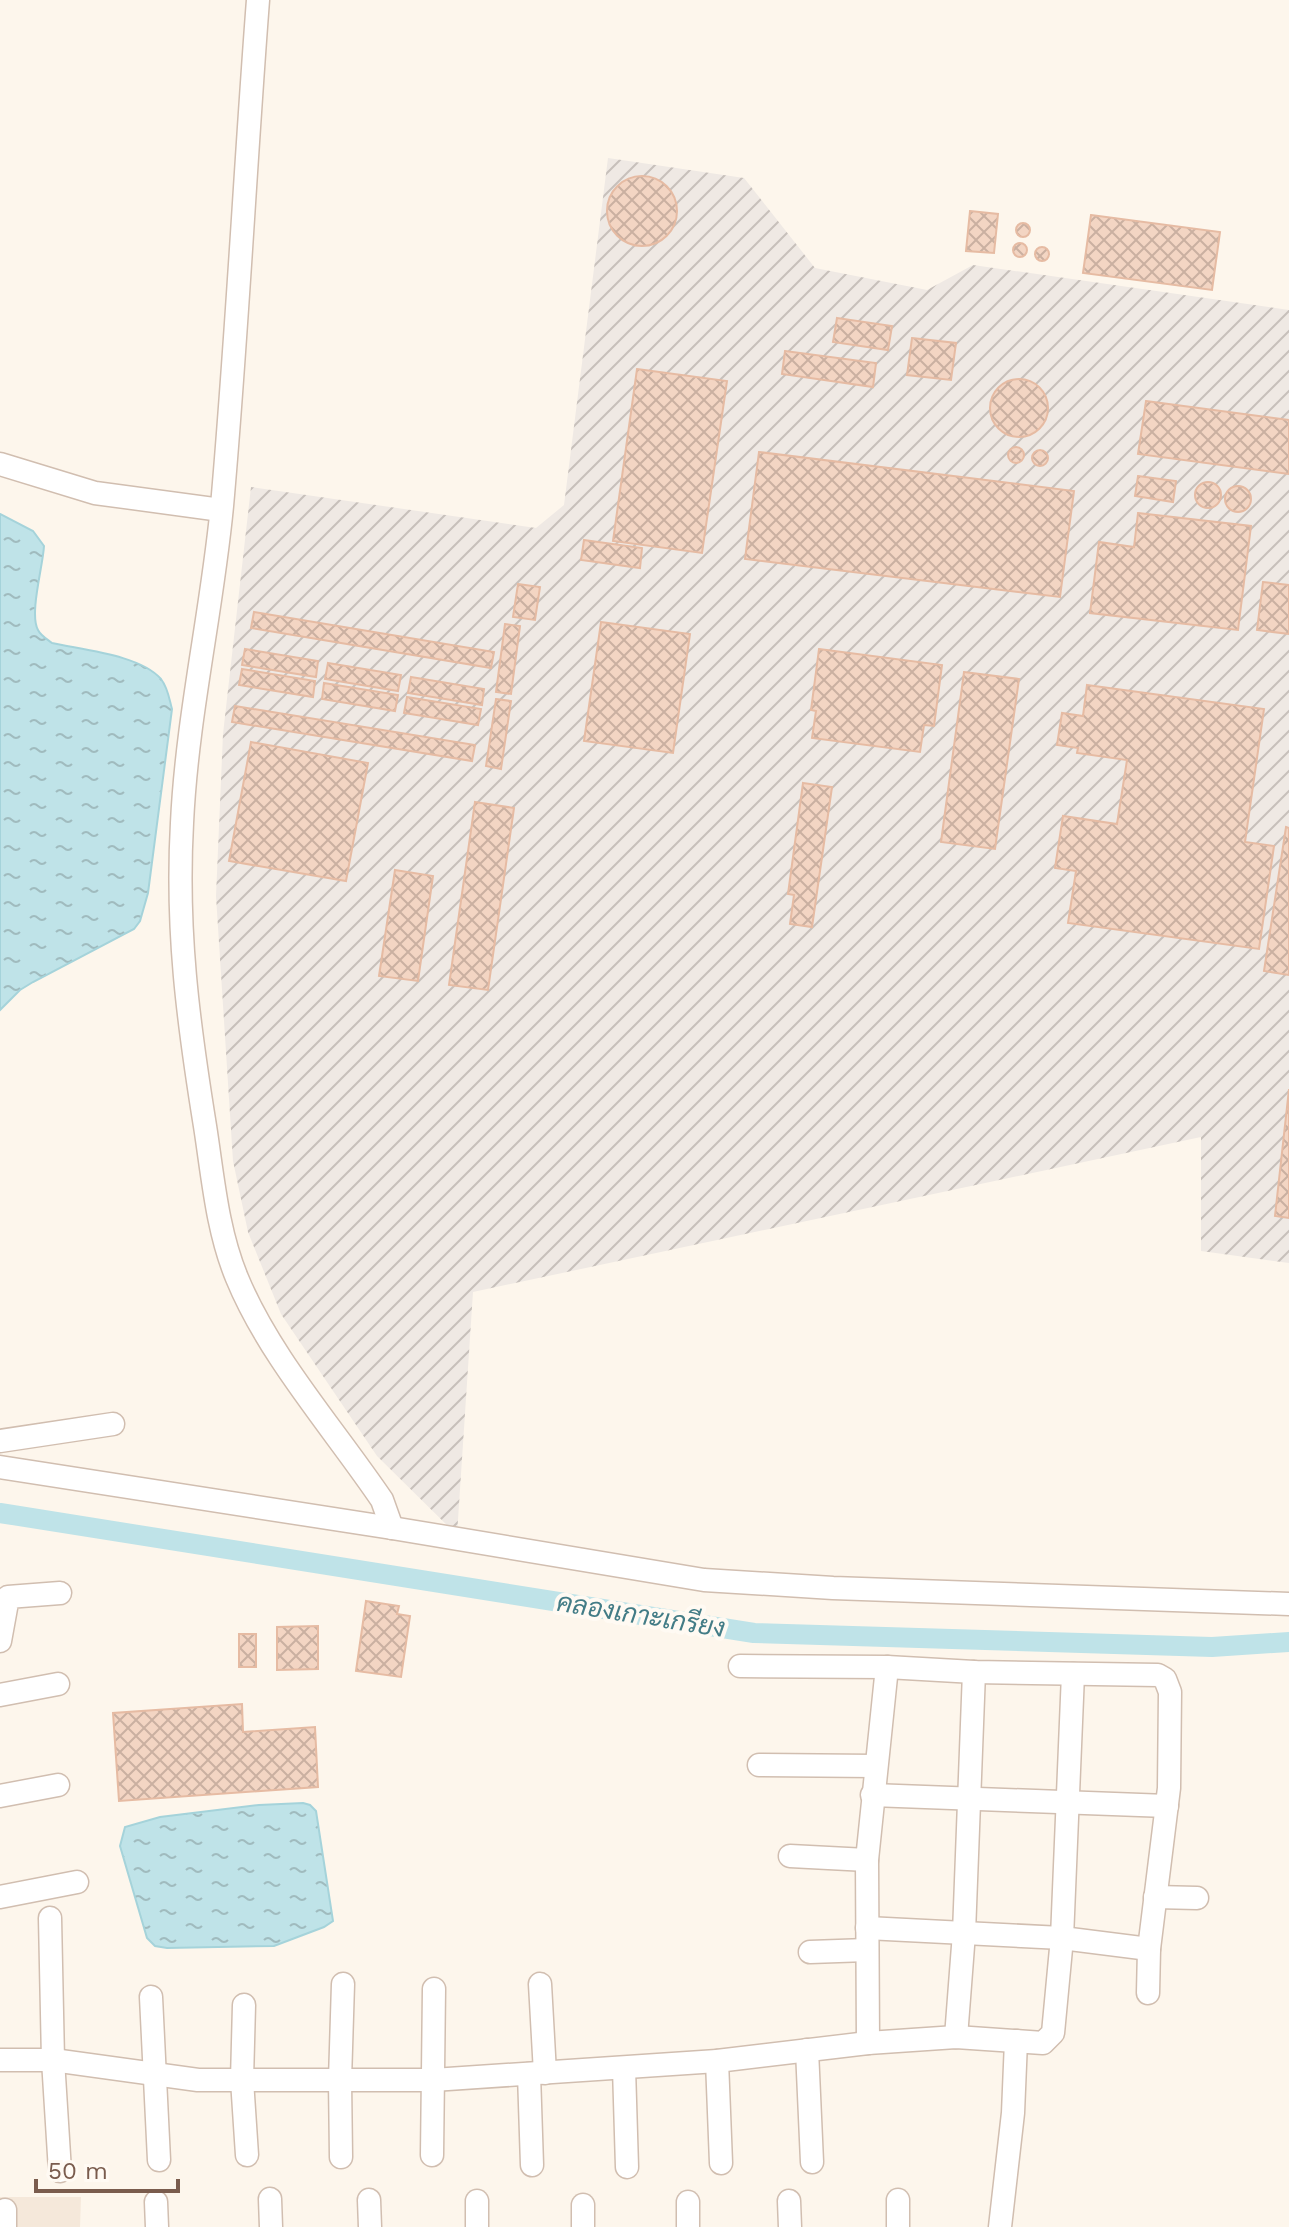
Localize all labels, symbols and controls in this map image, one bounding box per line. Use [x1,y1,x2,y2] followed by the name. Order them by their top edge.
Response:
[555,1586,727,1643] water label: คลองเกาะเกรียง
[36,2143,178,2193] scale bar
[48,2157,108,2185] text: 50 m

